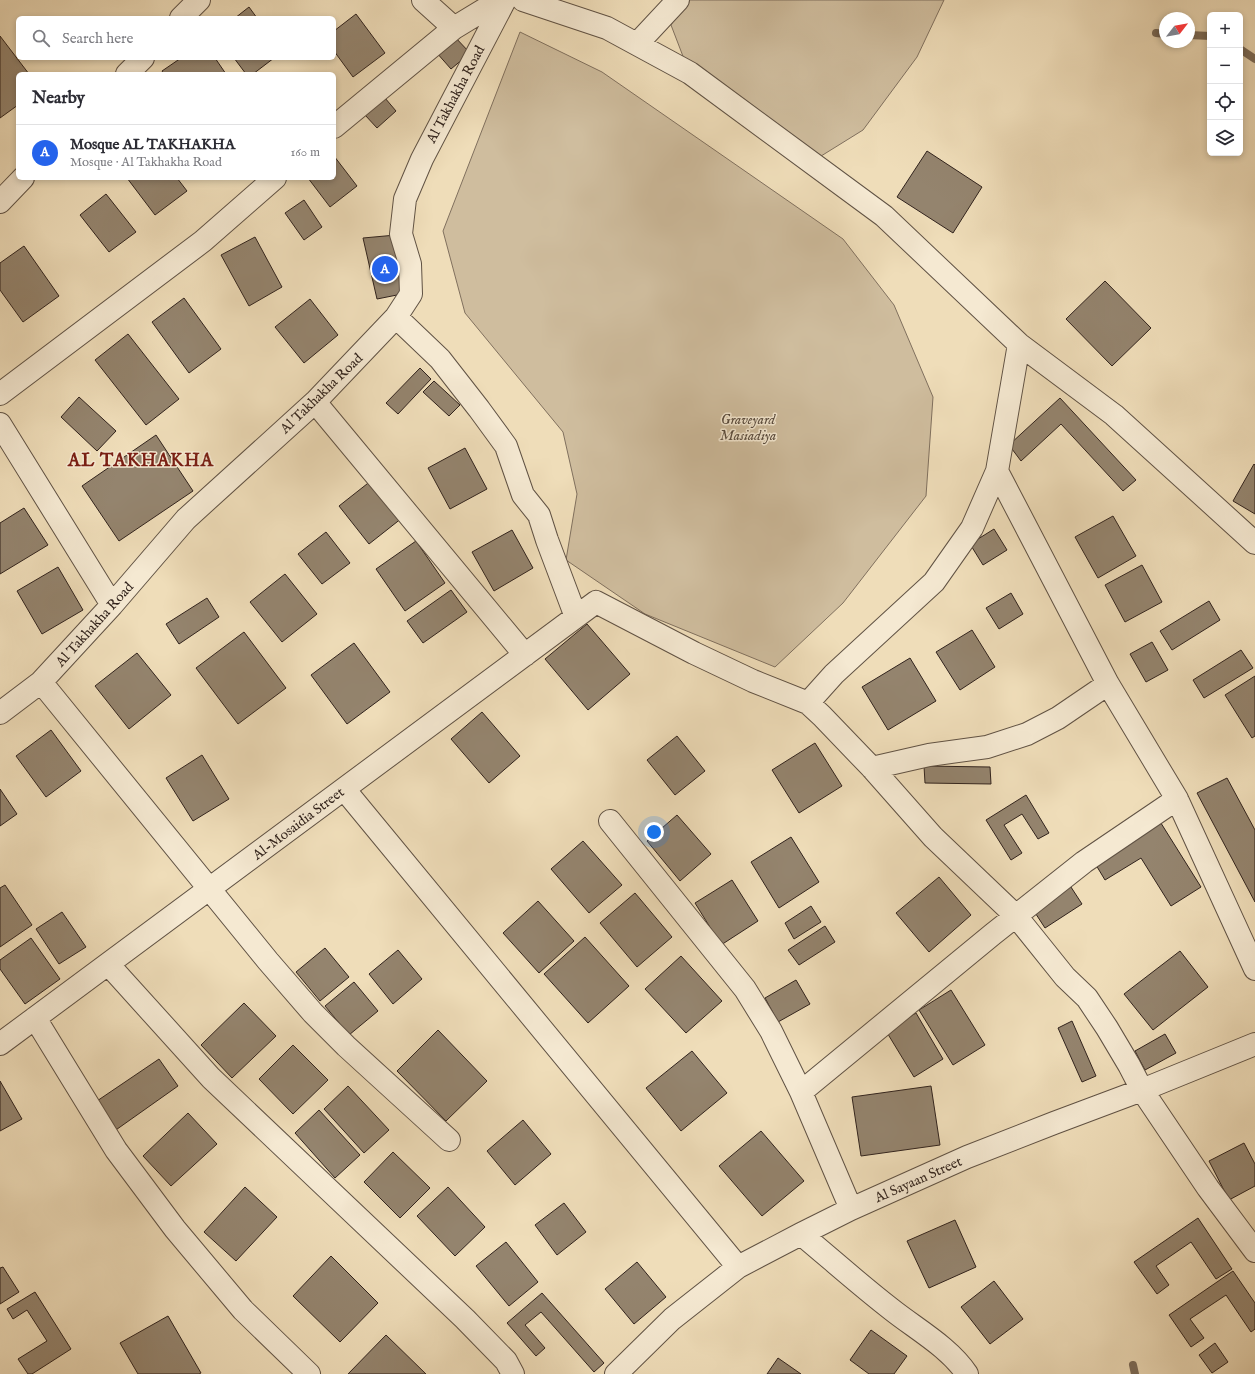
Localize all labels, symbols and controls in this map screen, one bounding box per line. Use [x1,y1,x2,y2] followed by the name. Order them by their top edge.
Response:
[1159,12,1195,48] north arrow
[1207,12,1243,156] map controls
[1207,12,1243,48] button: +
[16,16,336,60] search box
[30,27,52,49] icon: search
[62,29,133,48] text: Search here
[422,42,489,147] street label: Al Takhakha Road
[1207,48,1243,84] button: −
[1207,84,1243,120] button: locate
[32,88,85,109] text: Nearby
[1207,120,1243,156] button: layers
[70,135,235,154] text: Mosque AL TAKHAKHA
[41,144,49,161] text: A
[290,144,320,161] text: 160 m
[70,154,222,171] text: Mosque · Al Takhakha Road
[372,254,398,284] pin: A
[276,349,367,438] street label: Al Takhakha Road
[720,411,777,445] park label: Graveyard Masiadiya
[67,450,214,473] district label: AL TAKHAKHA
[51,578,138,672] street label: Al Takhakha Road
[248,783,348,865] street label: Al-Mosaidia Street
[644,822,664,842] your location
[871,1153,965,1208] street label: Al Sayaan Street

